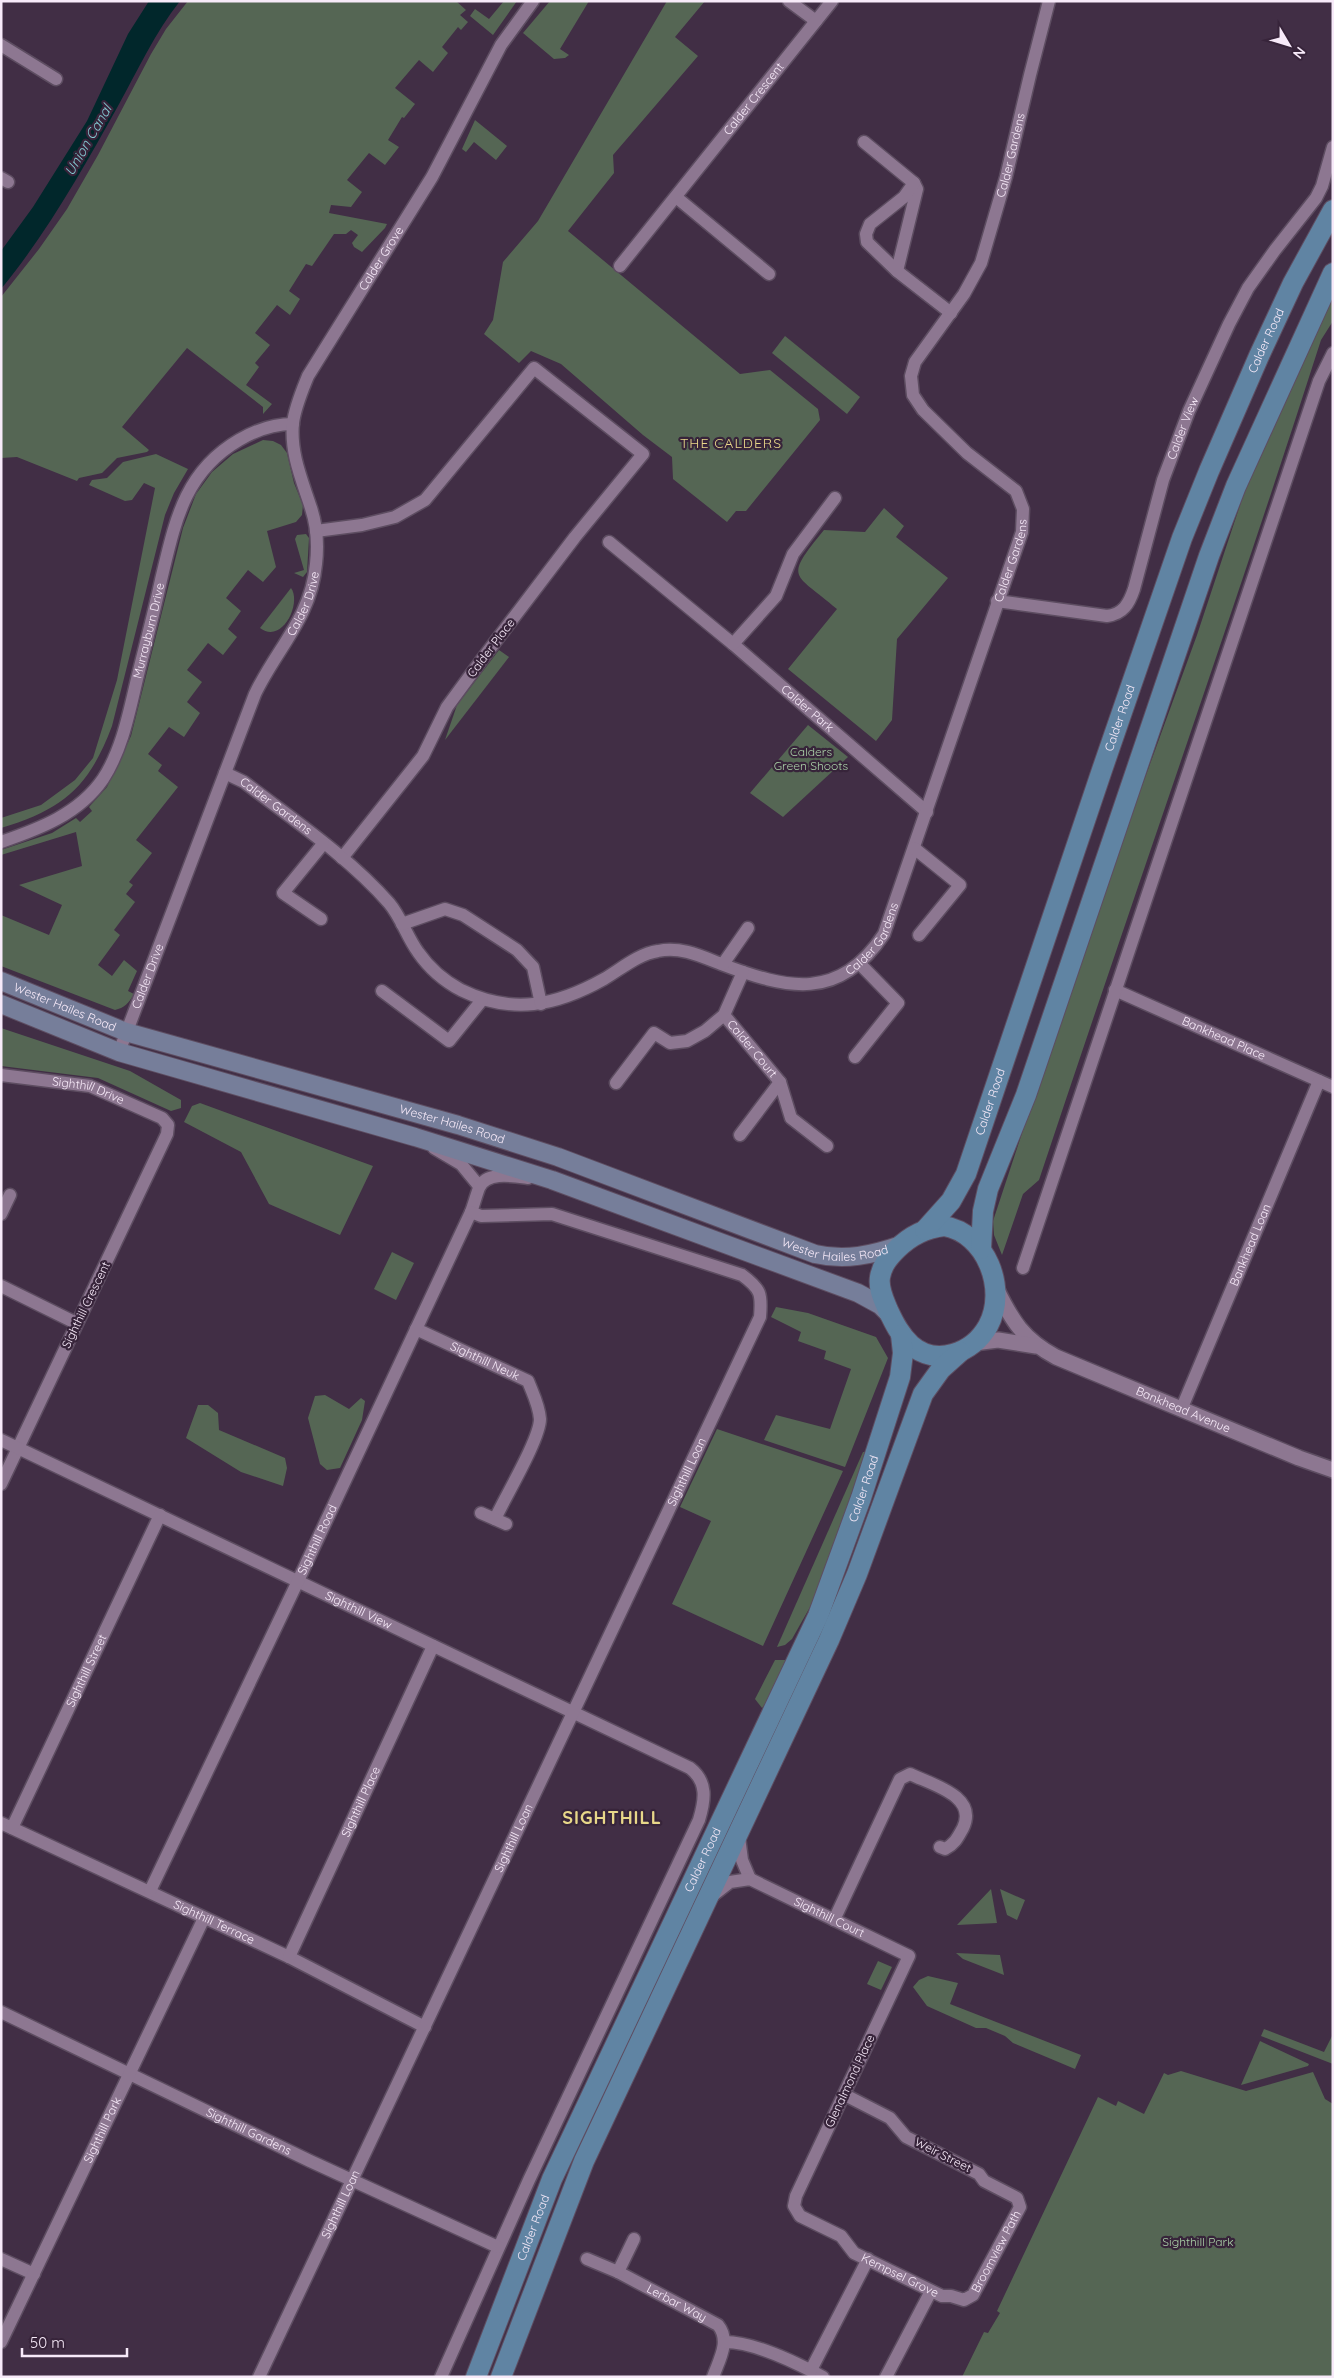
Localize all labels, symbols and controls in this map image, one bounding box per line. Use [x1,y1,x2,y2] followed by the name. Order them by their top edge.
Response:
[1264,20,1314,70] north arrow
[1289,43,1310,63] text: N
[720,59,787,138] street label: Calder Crescent
[60,100,116,179] water label: Union Canal
[992,111,1028,199] street label: Calder Gardens
[355,223,406,293] street label: Calder Grove
[1245,306,1287,375] street label: Calder Road
[1163,394,1202,462] street label: Calder View
[680,434,782,452] district label: THE CALDERS
[990,519,1030,604] street label: Calder Gardens
[283,570,322,639] street label: Calder Drive
[129,581,167,680] street label: Murrayburn Drive
[464,615,518,680] street label: Calder Place
[778,681,837,735] street label: Calder Park
[1101,683,1138,753] street label: Calder Road
[774,744,849,773] park label: Calders Green Shoots
[237,774,316,838] street label: Calder Gardens
[842,900,901,978] street label: Calder Gardens
[128,941,167,1011] street label: Calder Drive
[12,979,118,1034] street label: Wester Hailes Road
[1180,1013,1268,1063] street label: Bankhead Place
[724,1017,781,1080] street label: Calder Court
[972,1066,1008,1137] street label: Calder Road
[51,1073,127,1107] street label: Sighthill Drive
[398,1101,507,1147] street label: Wester Hailes Road
[1226,1201,1274,1288] street label: Bankhead Loan
[780,1234,890,1264] street label: Wester Hailes Road
[58,1259,113,1351] street label: Sighthill Crescent
[448,1338,522,1383] street label: Sighthill Neuk
[1134,1383,1233,1436] street label: Bankhead Avenue
[664,1435,709,1508] street label: Sighthill Loan
[845,1453,881,1524] street label: Calder Road
[294,1502,340,1577] street label: Sighthill Road
[323,1587,395,1632] street label: Sighthill View
[62,1632,110,1709] street label: Sighthill Street
[338,1764,383,1839] street label: Sighthill Place
[491,1801,536,1875] street label: Sighthill Loan
[562,1806,662,1829] district label: SIGHTHILL
[681,1825,724,1894] street label: Calder Road
[792,1893,867,1940] street label: Sighthill Court
[171,1896,258,1947] street label: Sighthill Terrace
[821,2032,878,2130] street label: Glenalmond Place
[80,2094,124,2165] street label: Sighthill Park
[204,2104,294,2158] street label: Sighthill Gardens
[912,2134,974,2175] street label: Weir Street
[318,2168,363,2241] street label: Sighthill Loan
[513,2192,552,2263] street label: Calder Road
[968,2208,1024,2295] street label: Broomview Path
[1162,2234,1234,2249] park label: Sighthill Park
[859,2250,942,2300] street label: Kempsel Grove
[644,2281,709,2325] street label: Lerbar Way
[22,2326,128,2358] scale bar
[30,2333,65,2352] text: 50 m

